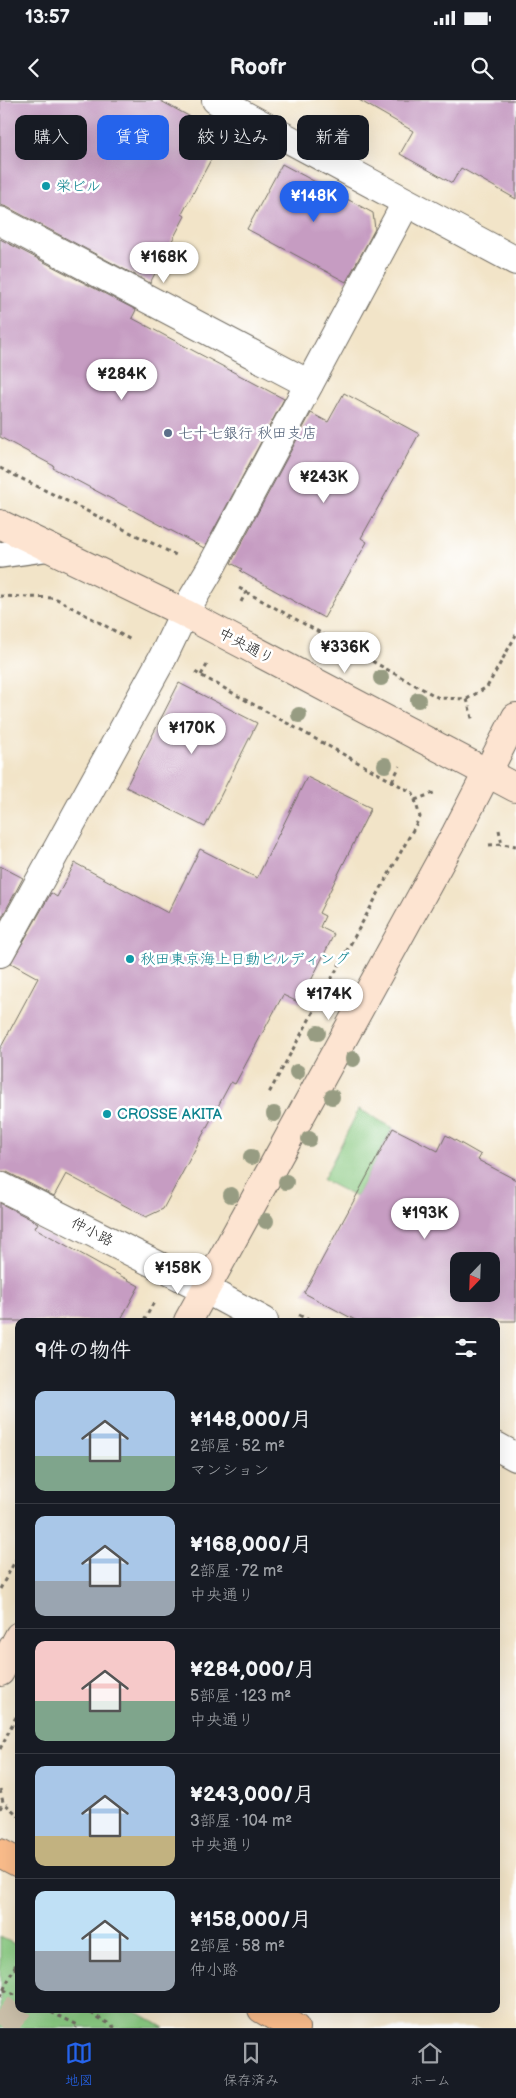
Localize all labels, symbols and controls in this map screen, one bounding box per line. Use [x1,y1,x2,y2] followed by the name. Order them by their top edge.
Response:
[25,6,70,29] text: 13:57
[20,54,48,82] icon: back
[230,54,286,81] text: Roofr
[468,54,496,82] icon: search
[15,115,87,160] chip: 購入
[97,115,169,160] chip: 賃貸
[179,115,287,160] chip: 絞り込み
[297,115,369,160] chip: 新着
[56,177,101,196] place label: 栄ビル
[40,180,52,192] marker: 栄ビル
[279,180,349,223] pin: ¥148K
[291,187,337,206] text: ¥148K
[129,242,199,284] pin: ¥168K
[141,248,187,267] text: ¥168K
[87,358,157,401] pin: ¥284K
[97,365,147,384] text: ¥284K
[178,424,317,443] place label: 七十七銀行 秋田支店
[162,427,174,439] marker: 七十七銀行 秋田支店
[289,462,359,504] pin: ¥243K
[300,468,348,487] text: ¥243K
[215,624,277,668] street label: 中央通り
[310,632,380,674] pin: ¥336K
[320,638,370,657] text: ¥336K
[157,712,227,755] pin: ¥170K
[169,719,215,738] text: ¥170K
[140,950,350,969] place label: 秋田東京海上日動ビルディング
[124,953,136,965] marker: 秋田東京海上日動ビルディング
[294,978,364,1021] pin: ¥174K
[306,985,352,1004] text: ¥174K
[117,1105,223,1124] place label: CROSSE AKITA
[101,1108,113,1120] marker: CROSSE AKITA
[390,1198,460,1240] pin: ¥193K
[402,1204,448,1223] text: ¥193K
[68,1213,116,1251] street label: 仲小路
[143,1252,213,1295] pin: ¥158K
[450,1252,500,1302] north arrow
[450,1252,500,1302] map controls
[155,1259,201,1278] text: ¥158K
[452,1334,480,1362] icon: filters
[35,1338,131,1363] text: 9件の物件
[190,1407,312,1432] text: ¥148,000/月
[75,1411,135,1471] icon: home
[190,1437,285,1456] text: 2部屋 · 52 m²
[190,1461,269,1480] text: マンション
[190,1532,312,1557] text: ¥168,000/月
[75,1536,135,1596] icon: home
[190,1562,283,1581] text: 2部屋 · 72 m²
[190,1586,254,1605] text: 中央通り
[190,1657,315,1682] text: ¥284,000/月
[75,1661,135,1721] icon: home
[190,1687,291,1706] text: 5部屋 · 123 m²
[190,1711,254,1730] text: 中央通り
[190,1782,314,1807] text: ¥243,000/月
[75,1786,135,1846] icon: home
[190,1812,292,1831] text: 3部屋 · 104 m²
[190,1836,254,1855] text: 中央通り
[190,1907,311,1932] text: ¥158,000/月
[75,1911,135,1971] icon: home
[190,1937,285,1956] text: 2部屋 · 58 m²
[190,1961,238,1980] text: 仲小路
[65,2039,93,2089] tab: 地図
[223,2039,279,2089] tab: 保存済み
[409,2039,451,2089] tab: ホーム

